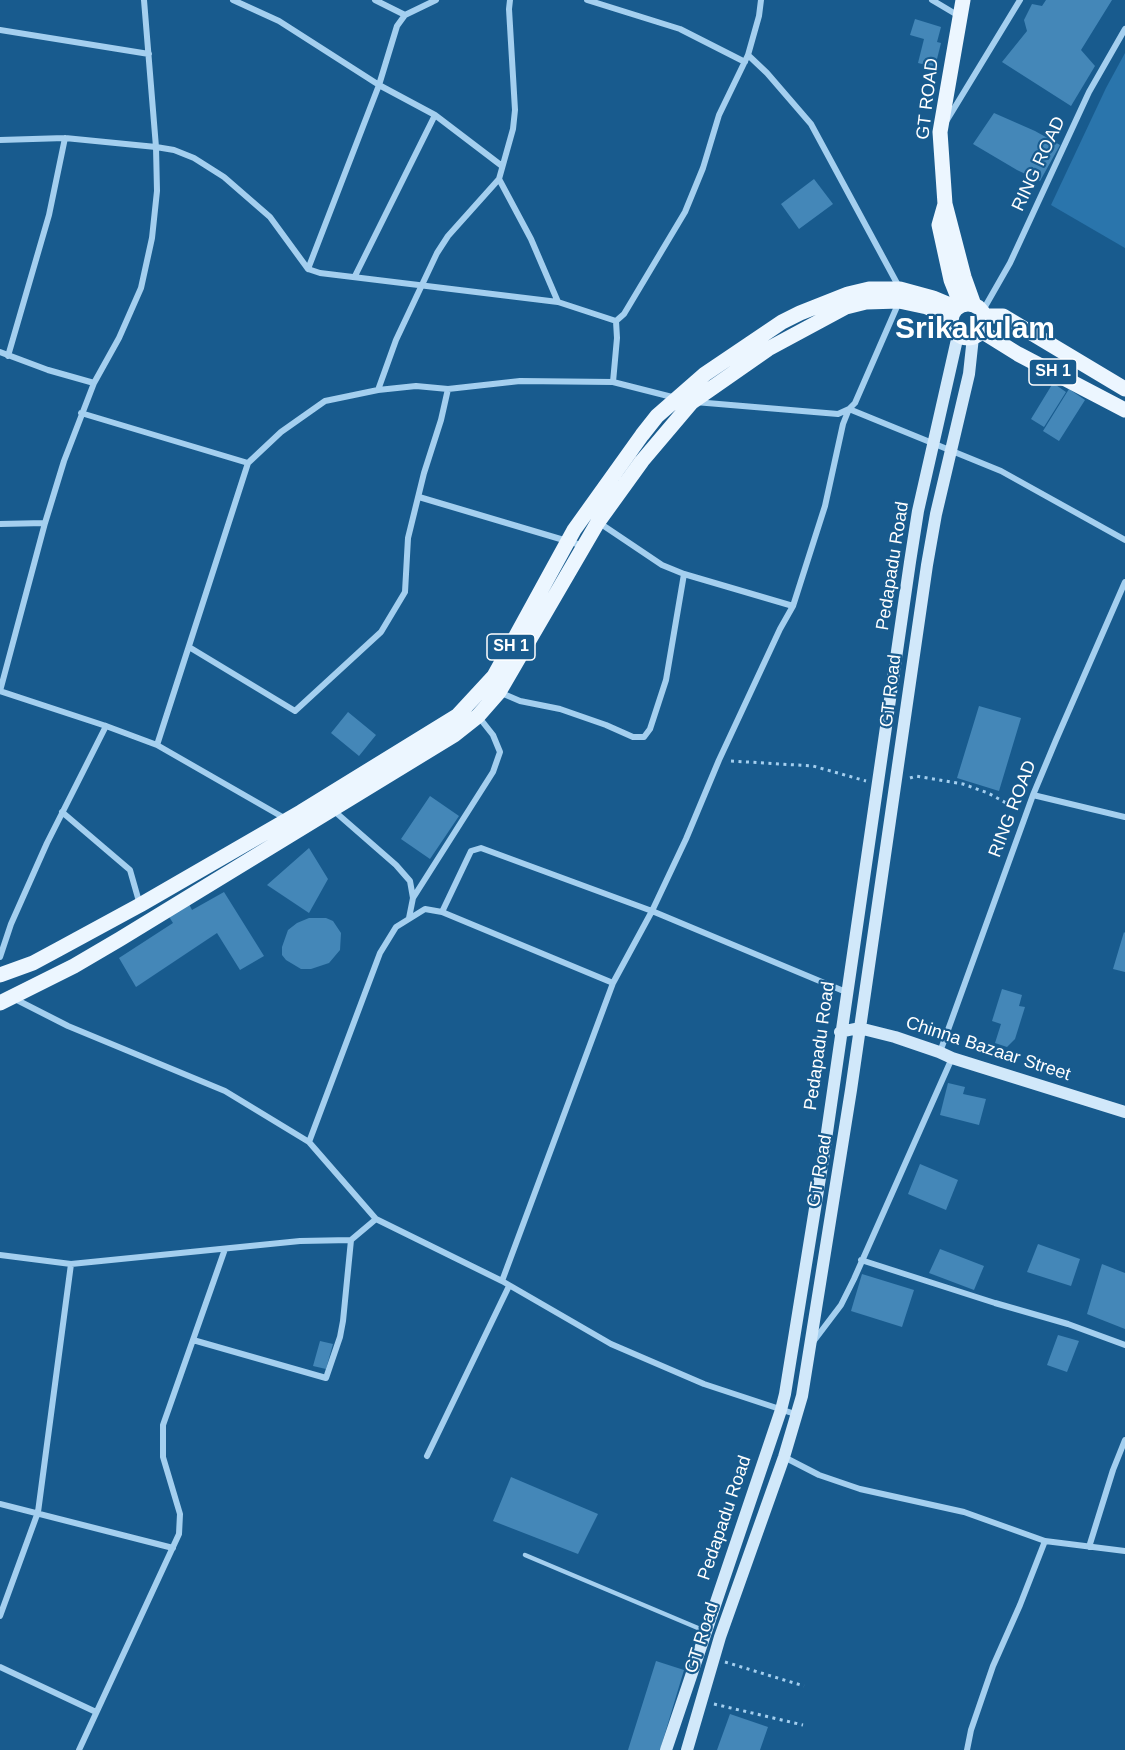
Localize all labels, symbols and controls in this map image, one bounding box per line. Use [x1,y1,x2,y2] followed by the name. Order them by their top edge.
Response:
[912,57,944,141] street label: GT ROAD
[1008,113,1070,215] street label: RING ROAD
[895,312,1055,348] district label: Srikakulam
[1029,359,1077,385] road number: SH 1
[872,500,914,632] street label: Pedapadu Road
[487,634,535,660] road number: SH 1
[876,653,906,729] street label: GT Road
[985,758,1041,860] street label: RING ROAD
[800,980,840,1112] street label: Pedapadu Road
[903,1012,1073,1086] street label: Chinna Bazaar Street
[803,1133,837,1209] street label: GT Road
[694,1453,756,1583] street label: Pedapadu Road
[680,1600,724,1676] street label: GT Road

